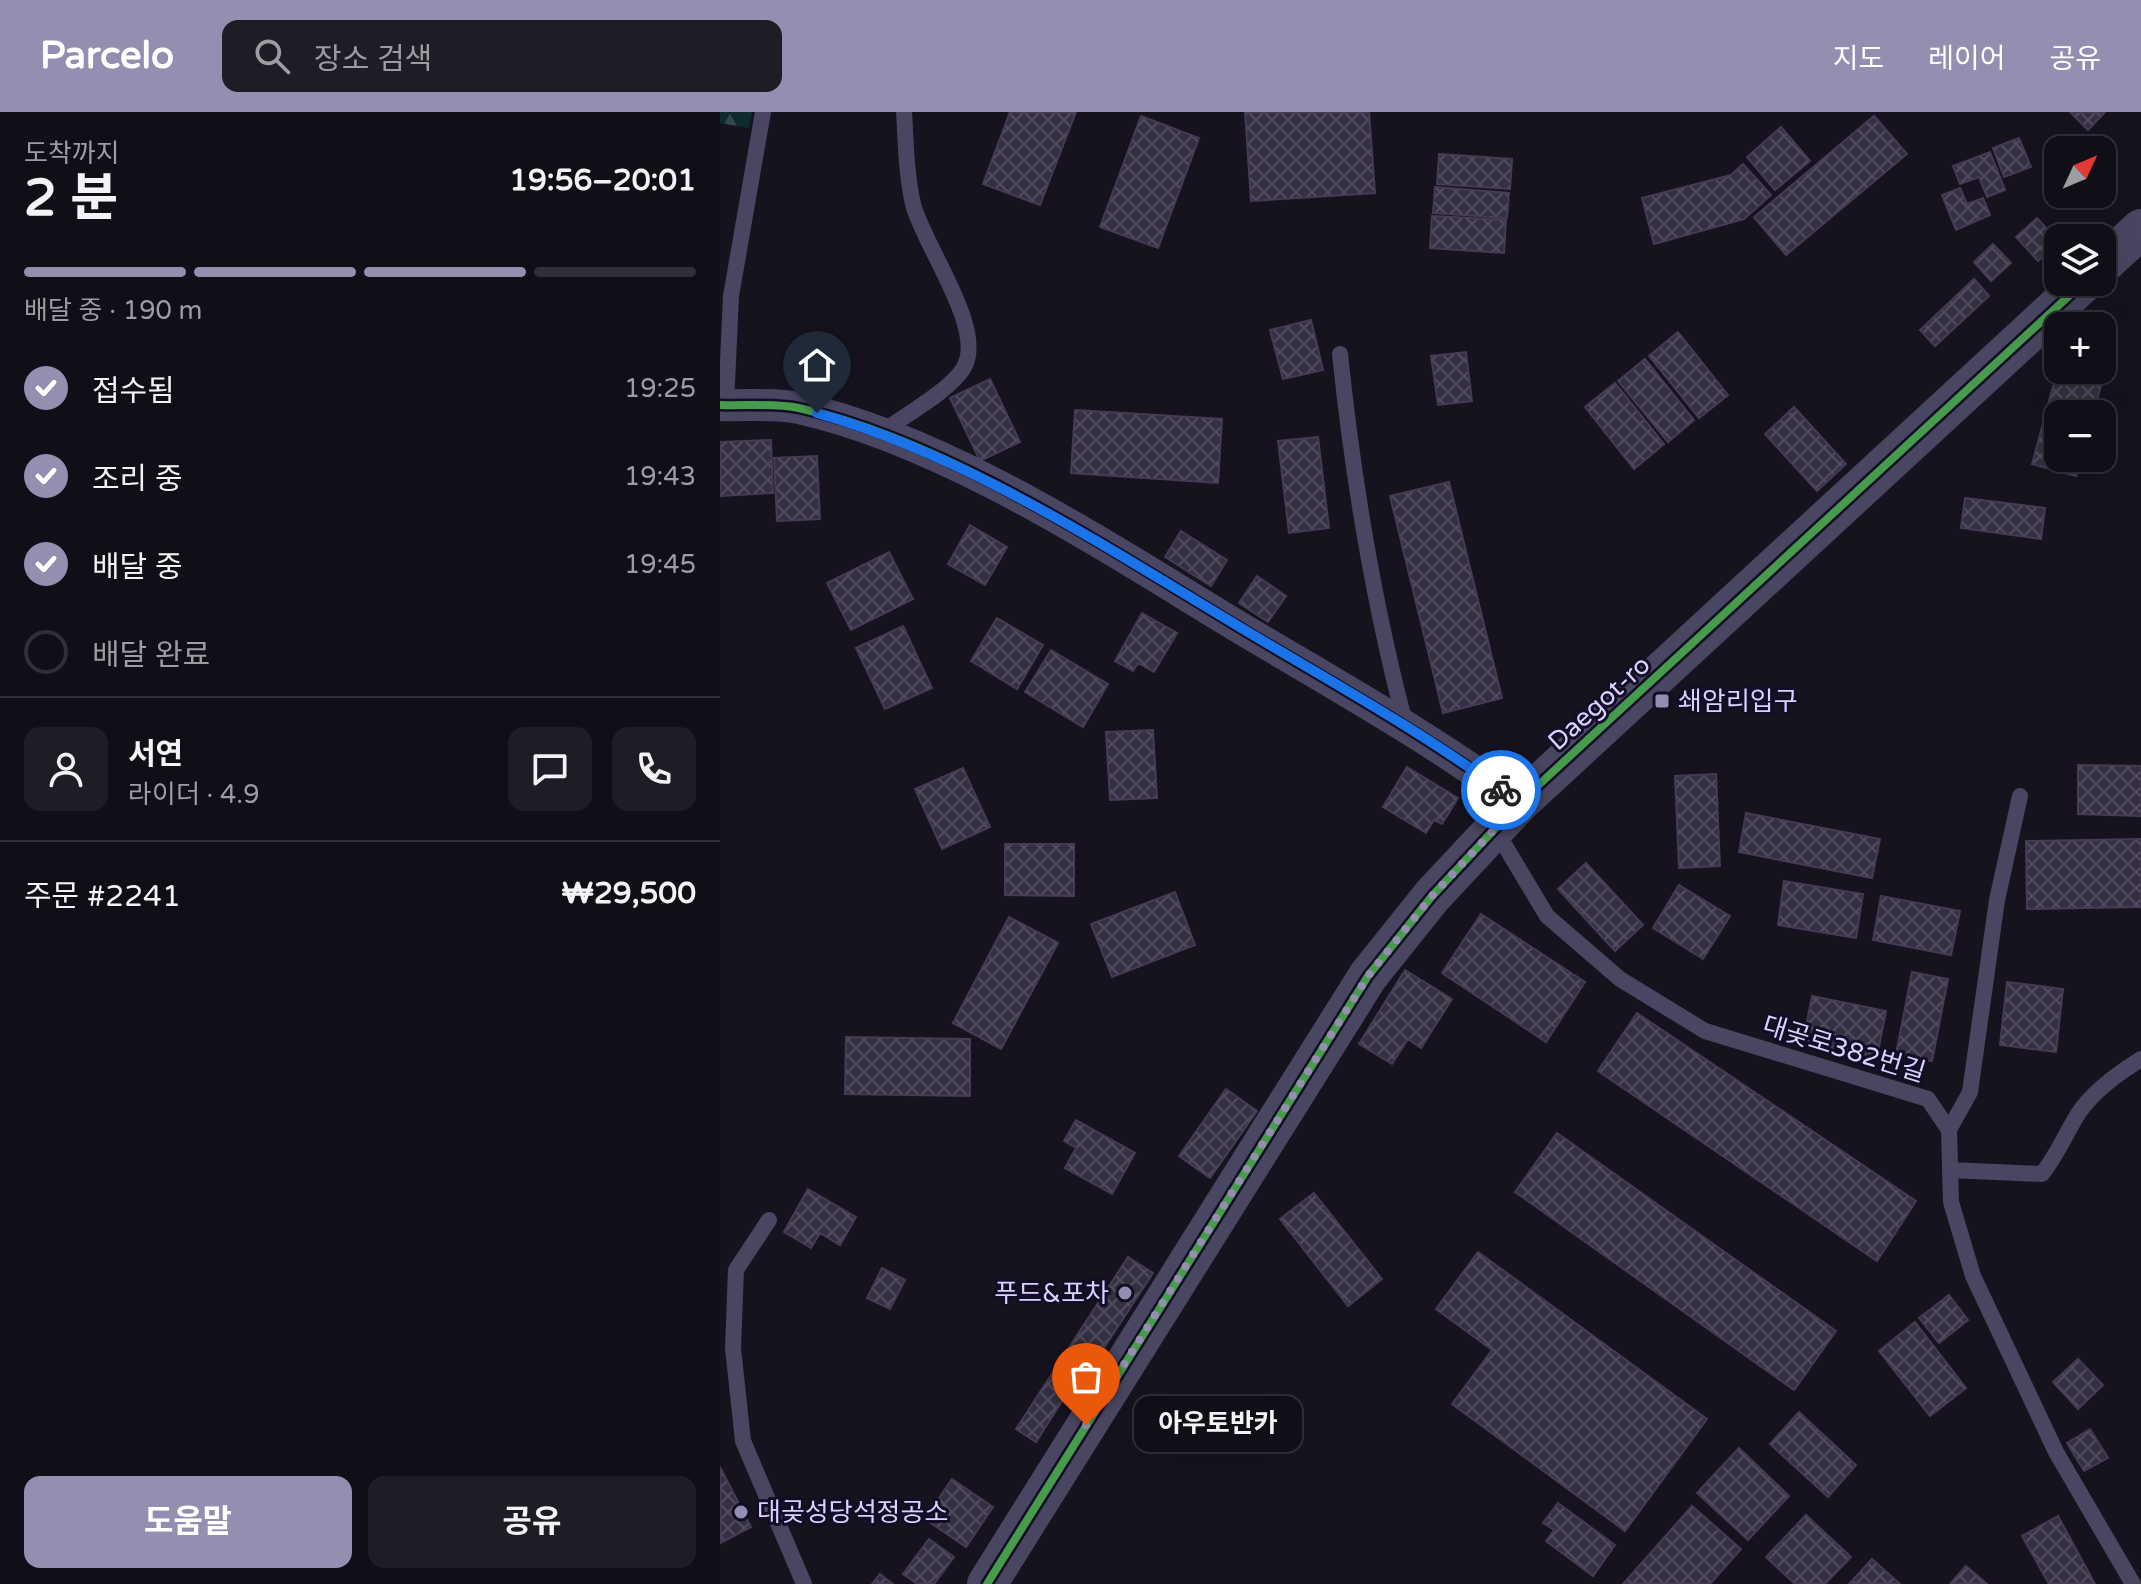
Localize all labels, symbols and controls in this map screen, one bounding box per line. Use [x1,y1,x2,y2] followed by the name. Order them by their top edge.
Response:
[222,20,782,92] search box
[40,33,174,79] text: Parcelo
[250,34,294,78] icon: search
[314,41,432,78] text: 장소 검색
[1833,42,1884,76] text: 지도
[1928,42,2005,76] text: 레이어
[2049,42,2101,76] text: 공유
[2044,136,2116,208] north arrow
[2044,136,2116,472] map controls
[24,138,120,169] text: 도착까지
[509,162,696,199] text: 19:56–20:01
[24,167,118,230] text: 2 분
[2044,224,2116,296] button: layers
[24,295,202,326] text: 배달 중 · 190 m
[2044,312,2116,384] button: +
[783,331,851,413] pin
[795,343,839,387] icon: home
[24,366,68,410] icon: check
[92,373,175,410] text: 접수됨
[624,373,696,404] text: 19:25
[2044,400,2116,472] button: −
[24,454,68,498] icon: check
[92,461,183,498] text: 조리 중
[624,461,696,492] text: 19:43
[24,542,68,586] icon: check
[92,549,183,586] text: 배달 중
[624,549,696,580] text: 19:45
[92,637,210,674] text: 배달 완료
[1542,649,1656,757] street label: Daegot-ro
[1678,686,1798,717] place label: 쇄암리입구
[1653,692,1671,710] marker: 쇄암리입구
[24,727,108,811] button: person
[508,727,592,811] button: chat
[612,727,696,811] button: phone
[128,736,183,773] text: 서연
[1461,750,1541,830] courier
[1479,768,1523,812] icon: bike
[128,779,259,810] text: 라이더 · 4.9
[562,875,696,912] text: ₩29,500
[24,878,181,915] text: 주문 #2241
[1759,1010,1929,1088] street label: 대곶로382번길
[994,1278,1109,1309] place label: 푸드&포차
[1116,1284,1134,1302] marker: 푸드&포차
[1052,1343,1120,1425] pin
[1064,1355,1108,1399] icon: bag
[1134,1397,1302,1453] callout: 아우토반카
[1158,1408,1278,1439] text: 아우토반카
[24,1476,352,1568] button: 도움말
[368,1476,696,1568] button: 공유
[757,1497,948,1528] place label: 대곶성당석정공소
[732,1503,750,1521] marker: 대곶성당석정공소

